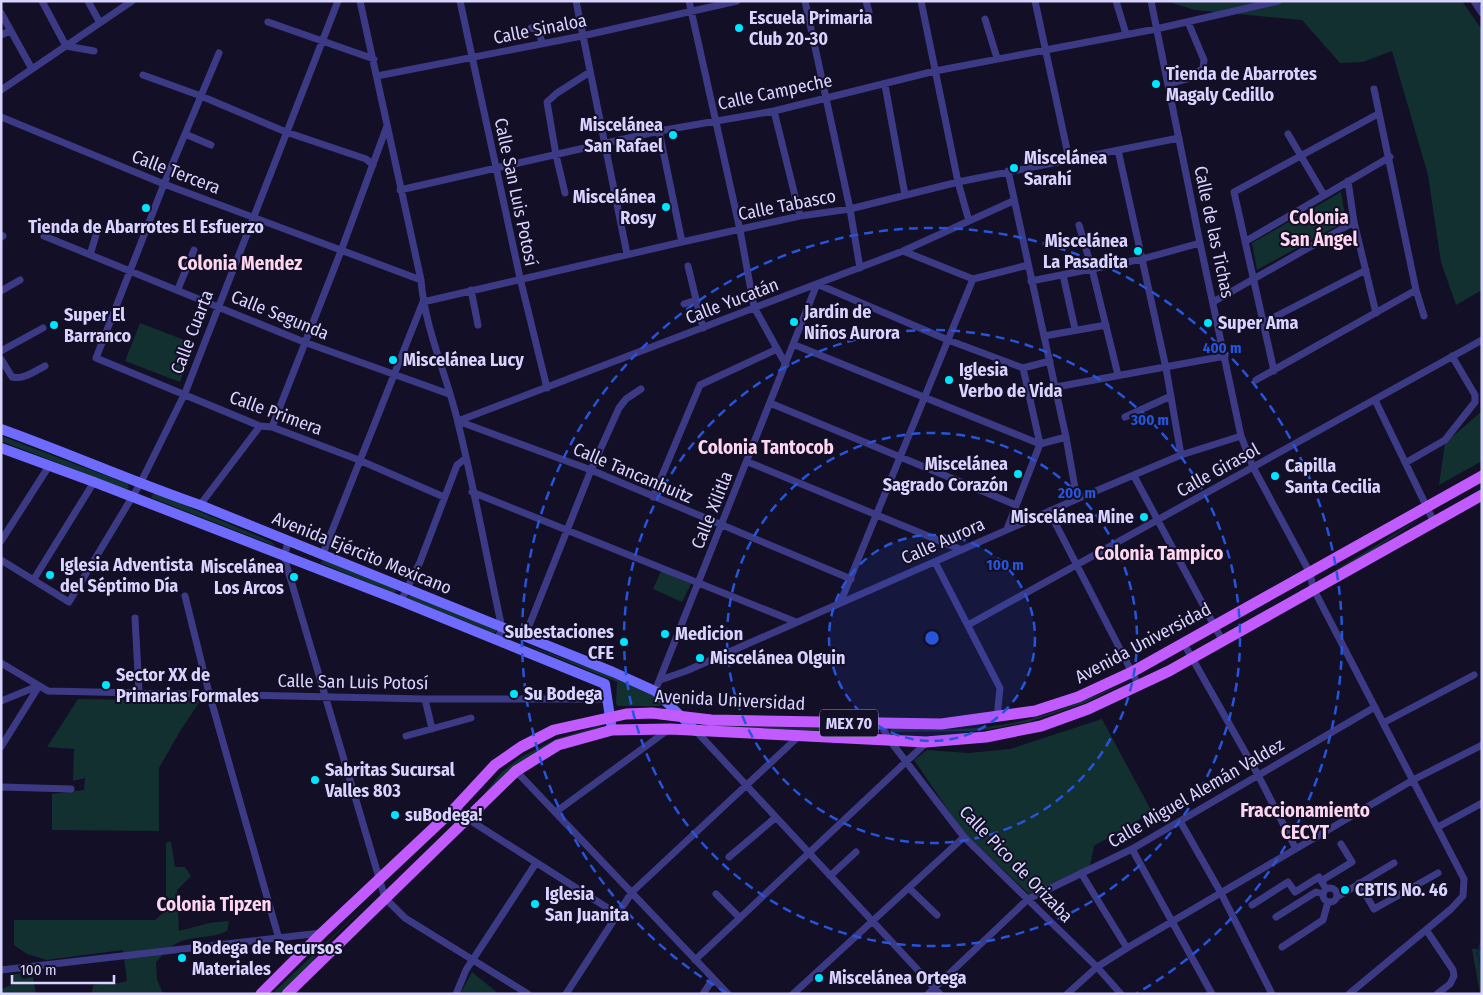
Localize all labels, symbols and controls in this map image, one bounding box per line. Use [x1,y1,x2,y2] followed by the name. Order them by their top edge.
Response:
[749,7,873,50] place label: Escuela Primaria Club 20-30
[492,9,589,49] street label: Calle Sinaloa
[733,22,745,34] marker: Escuela Primaria Club 20-30
[1166,63,1317,106] place label: Tienda de Abarrotes Magaly Cedillo
[716,69,834,115] street label: Calle Campeche
[1150,78,1162,90] marker: Tienda de Abarrotes Magaly Cedillo
[580,114,663,157] place label: Miscelánea San Rafael
[490,116,543,269] street label: Calle San Luis Potosí
[667,129,679,141] marker: Miscelánea San Rafael
[129,145,223,199] street label: Calle Tercera
[1024,147,1107,190] place label: Miscelánea Sarahí
[1008,162,1020,174] marker: Miscelánea Sarahí
[1189,164,1239,300] street label: Calle de las Tichas
[736,185,838,225] street label: Calle Tabasco
[573,186,656,229] place label: Miscelánea Rosy
[660,201,672,213] marker: Miscelánea Rosy
[140,202,152,214] marker: Tienda de Abarrotes El Esfuerzo
[1280,206,1358,251] district label: Colonia San Ángel
[28,216,264,238] place label: Tienda de Abarrotes El Esfuerzo
[1043,230,1128,273] place label: Miscelánea La Pasadita
[1132,245,1144,257] marker: Miscelánea La Pasadita
[178,252,302,275] district label: Colonia Mendez
[682,273,782,329] street label: Calle Yucatán
[228,285,332,345] street label: Calle Segunda
[166,287,218,377] street label: Calle Cuarta
[803,301,900,344] place label: Jardín de Niños Aurora
[64,304,132,347] place label: Super El Barranco
[1218,312,1298,334] place label: Super Ama
[788,316,800,328] marker: Jardín de Niños Aurora
[1202,317,1214,329] marker: Super Ama
[48,319,60,331] marker: Super El Barranco
[1203,339,1241,357] text: 400 m
[403,349,524,371] place label: Miscelánea Lucy
[387,354,399,366] marker: Miscelánea Lucy
[958,359,1062,402] place label: Iglesia Verbo de Vida
[943,374,955,386] marker: Iglesia Verbo de Vida
[227,386,326,440] street label: Calle Primera
[1130,411,1169,429] text: 300 m
[698,436,834,459] district label: Colonia Tantocob
[570,438,696,508] street label: Calle Tancanhuitz
[1173,438,1263,502] street label: Calle Girasol
[883,453,1008,496] place label: Miscelánea Sagrado Corazón
[1285,455,1381,498] place label: Capilla Santa Cecilia
[686,468,738,552] street label: Calle Xilitla
[1012,468,1024,480] marker: Miscelánea Sagrado Corazón
[1269,470,1281,482] marker: Capilla Santa Cecilia
[1057,484,1096,502] text: 200 m
[1011,506,1134,528] place label: Miscelánea Mine
[269,507,455,599] street label: Avenida Ejército Mexicano
[1138,511,1150,523] marker: Miscelánea Mine
[898,513,988,569] street label: Calle Aurora
[1095,542,1223,565] district label: Colonia Tampico
[60,554,193,597] place label: Iglesia Adventista del Séptimo Día
[201,556,284,599] place label: Miscelánea Los Arcos
[986,556,1024,574] text: 100 m
[44,569,56,581] marker: Iglesia Adventista del Séptimo Día
[288,571,300,583] marker: Miscelánea Los Arcos
[1071,598,1215,688] street label: Avenida Universidad
[505,621,614,664] place label: Subestaciones CFE
[675,623,743,645] place label: Medicion
[659,628,671,640] marker: Medicion
[923,629,941,647] centre of rings
[618,636,630,648] marker: Subestaciones CFE
[710,647,845,669] place label: Miscelánea Olguin
[694,652,706,664] marker: Miscelánea Olguin
[116,664,259,707] place label: Sector XX de Primarias Formales
[277,670,429,694] street label: Calle San Luis Potosí
[100,679,112,691] marker: Sector XX de Primarias Formales
[524,683,603,705] place label: Su Bodega
[654,685,806,715] street label: Avenida Universidad
[508,688,520,700] marker: Su Bodega
[820,710,878,736] road number: MEX 70
[1104,734,1288,852] street label: Calle Miguel Alemán Valdez
[324,759,455,802] place label: Sabritas Sucursal Valles 803
[309,774,321,786] marker: Sabritas Sucursal Valles 803
[1240,799,1370,844] district label: Fraccionamiento CECYT
[955,801,1078,927] street label: Calle Pico de Orizaba
[405,804,482,826] place label: suBodega!
[389,809,401,821] marker: suBodega!
[1355,879,1448,901] place label: CBTIS No. 46
[545,883,629,926] place label: Iglesia San Juanita
[1339,884,1351,896] marker: CBTIS No. 46
[157,893,272,916] district label: Colonia Tipzen
[529,898,541,910] marker: Iglesia San Juanita
[192,937,342,980] place label: Bodega de Recursos Materiales
[12,952,115,984] scale bar
[176,952,188,964] marker: Bodega de Recursos Materiales
[20,961,57,979] text: 100 m
[829,967,967,989] place label: Miscelánea Ortega
[813,972,825,984] marker: Miscelánea Ortega

